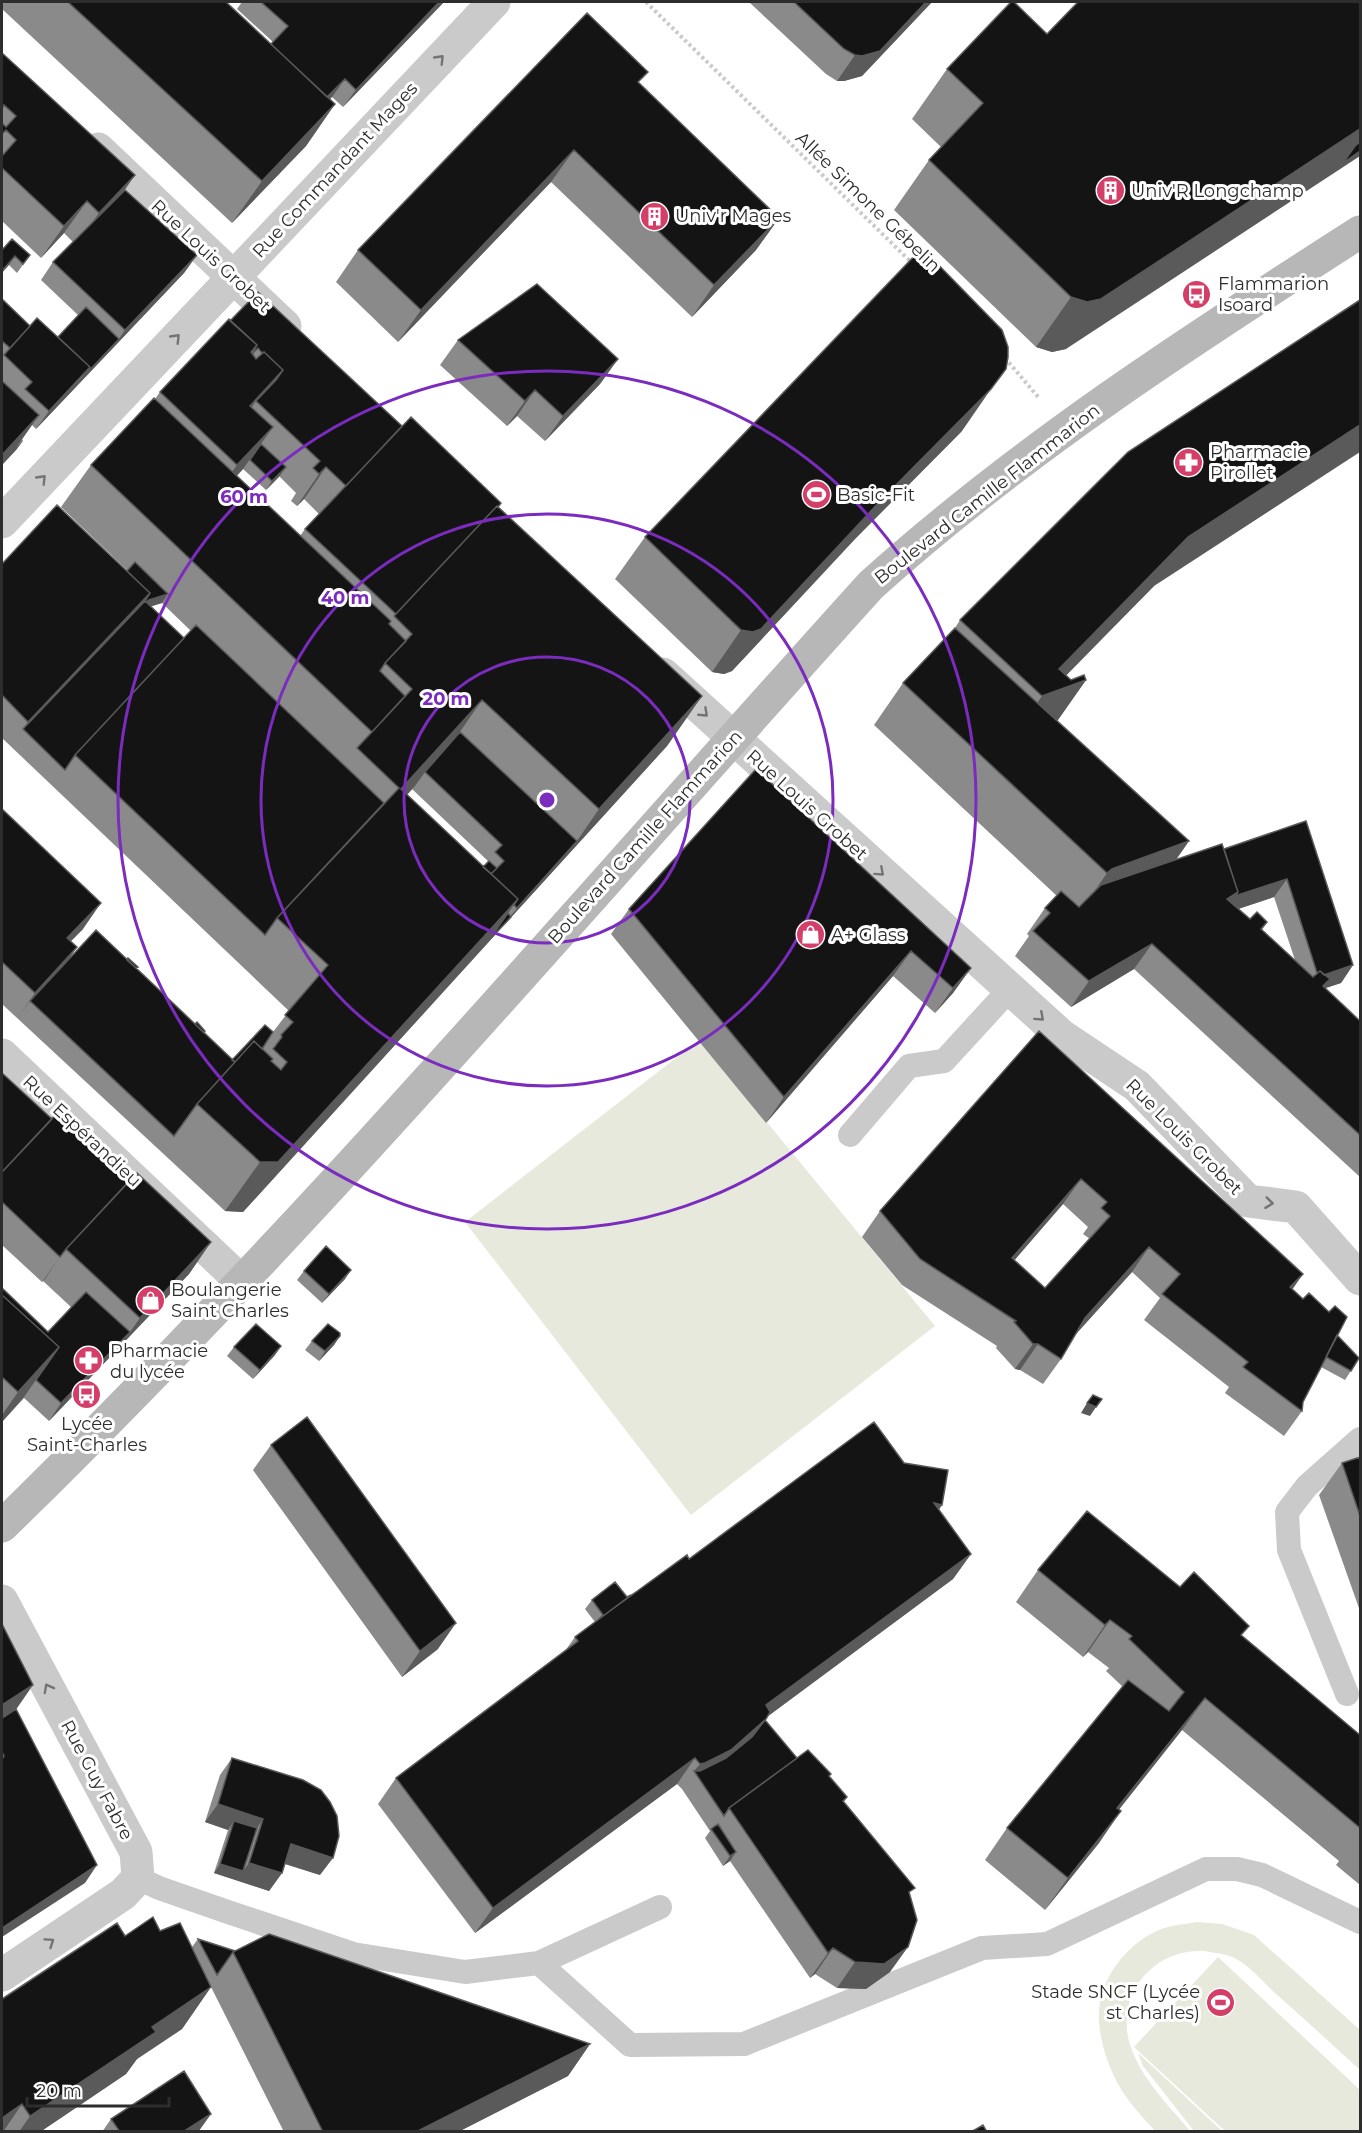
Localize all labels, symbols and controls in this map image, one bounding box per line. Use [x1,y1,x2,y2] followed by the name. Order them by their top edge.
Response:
[433,55,444,65] one-way arrow
[248,77,422,262] street label: Rue Commandant Mages
[791,127,945,277] street label: Allée Simone Gébelin
[1094,175,1126,207] building icon: Univ'R Longchamp
[1131,180,1304,202] place label: Univ'R Longchamp
[147,195,275,317] street label: Rue Louis Grobet
[638,200,670,232] building icon: Univ'r Mages
[675,205,792,227] place label: Univ'r Mages
[1218,273,1329,316] place label: Flammarion Isoard
[1181,278,1213,310] bus stop icon: Flammarion Isoard
[169,334,180,344] one-way arrow
[870,399,1104,589] street label: Boulevard Camille Flammarion
[1210,441,1308,484] place label: Pharmacie Pirollet
[1173,446,1205,478] pharmacy icon: Pharmacie Pirollet
[35,476,46,486] one-way arrow
[800,479,832,511] sports icon: Basic-Fit
[837,484,915,506] place label: Basic-Fit
[220,486,268,508] text: 60 m
[321,587,369,609] text: 40 m
[423,688,469,710] text: 20 m
[698,706,708,717] one-way arrow
[543,726,747,948] street label: Boulevard Camille Flammarion
[742,745,872,865] street label: Rue Louis Grobet
[537,790,557,810] centre of rings
[873,865,884,876] one-way arrow
[794,919,826,951] shop icon: A+ Glass
[831,924,906,946] place label: A+ Glass
[1034,1010,1044,1021] one-way arrow
[18,1071,146,1191] street label: Rue Espérandieu
[1121,1074,1247,1200] street label: Rue Louis Grobet
[1265,1197,1274,1209] one-way arrow
[171,1279,289,1322] place label: Boulangerie Saint Charles
[134,1284,166,1316] shop icon: Boulangerie Saint Charles
[110,1340,208,1383] place label: Pharmacie du lycée
[73,1345,105,1377] pharmacy icon: Pharmacie du lycée
[71,1379,103,1411] bus stop icon: Lycée Saint-Charles
[27,1413,147,1456] place label: Lycée Saint-Charles
[44,1684,55,1694] one-way arrow
[56,1716,138,1844] street label: Rue Guy Fabre
[43,1938,54,1949] one-way arrow
[1031,1981,1200,2024] place label: Stade SNCF (Lycée st Charles)
[1205,1986,1237,2018] sports icon: Stade SNCF (Lycée st Charles)
[27,2070,170,2108] scale bar
[36,2080,82,2102] text: 20 m

